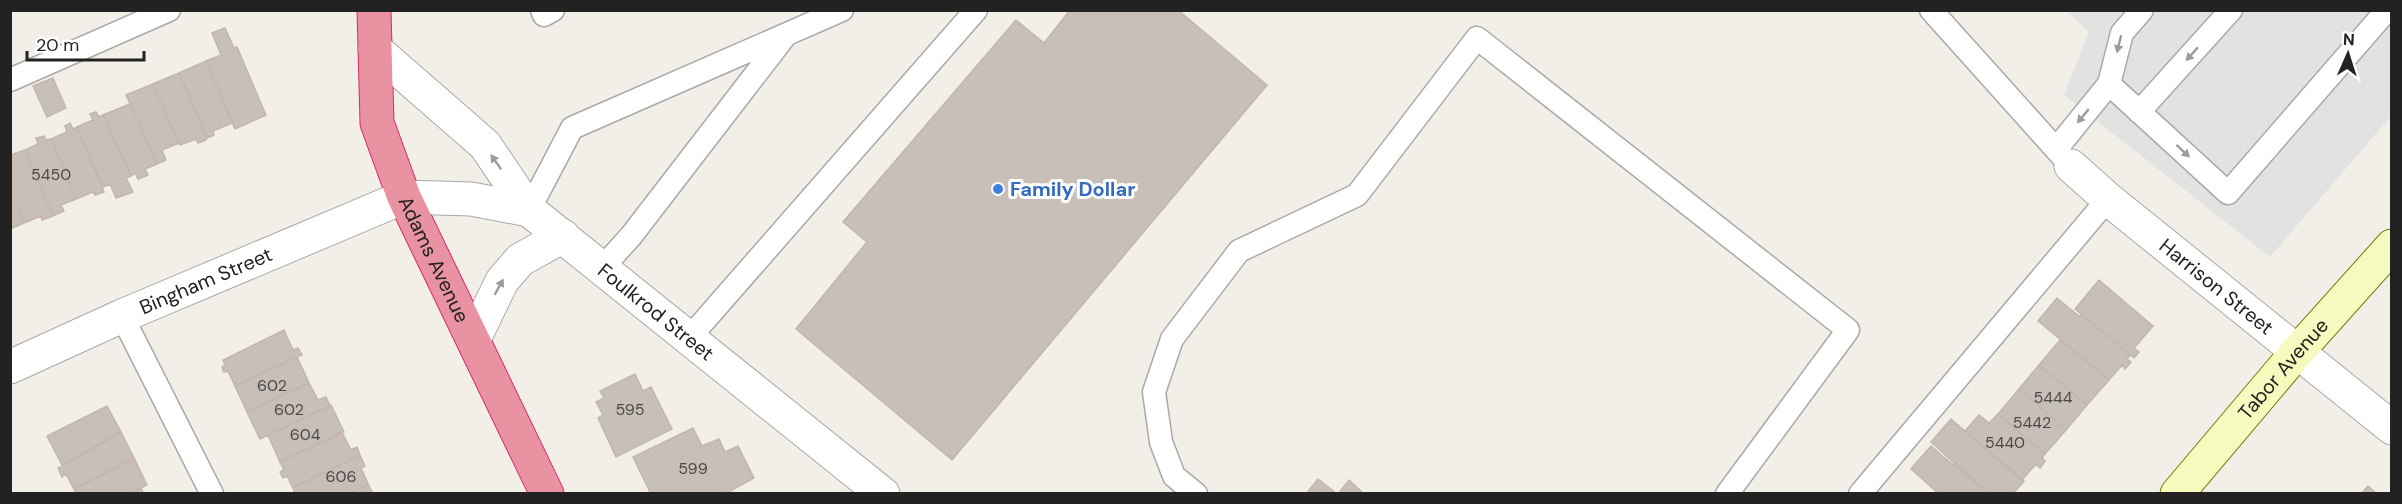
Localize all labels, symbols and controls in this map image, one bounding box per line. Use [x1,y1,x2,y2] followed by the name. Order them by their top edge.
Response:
[27,24,144,62] scale bar
[2318,24,2378,84] north arrow
[2342,29,2355,50] text: N
[36,33,79,57] text: 20 m
[2114,35,2124,53] one-way arrow
[2186,46,2199,61] one-way arrow
[2076,108,2089,124] one-way arrow
[2175,144,2190,158] one-way arrow
[490,154,502,170] one-way arrow
[31,164,71,185] house number: 5450
[1010,176,1135,202] place label: Family Dollar
[991,182,1005,196] marker: Family Dollar
[392,192,476,327] street label: Adams Avenue
[2154,233,2279,341] street label: Harrison Street
[135,241,276,320] street label: Bingham Street
[593,257,720,366] street label: Foulkrod Street
[494,278,504,295] one-way arrow
[2232,313,2334,425] street label: Tabor Avenue
[257,375,287,396] house number: 602
[2034,387,2073,408] house number: 5444
[274,399,304,420] house number: 602
[615,399,645,420] house number: 595
[2013,412,2051,433] house number: 5442
[290,424,321,445] house number: 604
[1985,432,2025,453] house number: 5440
[678,458,708,479] house number: 599
[325,466,357,487] house number: 606

